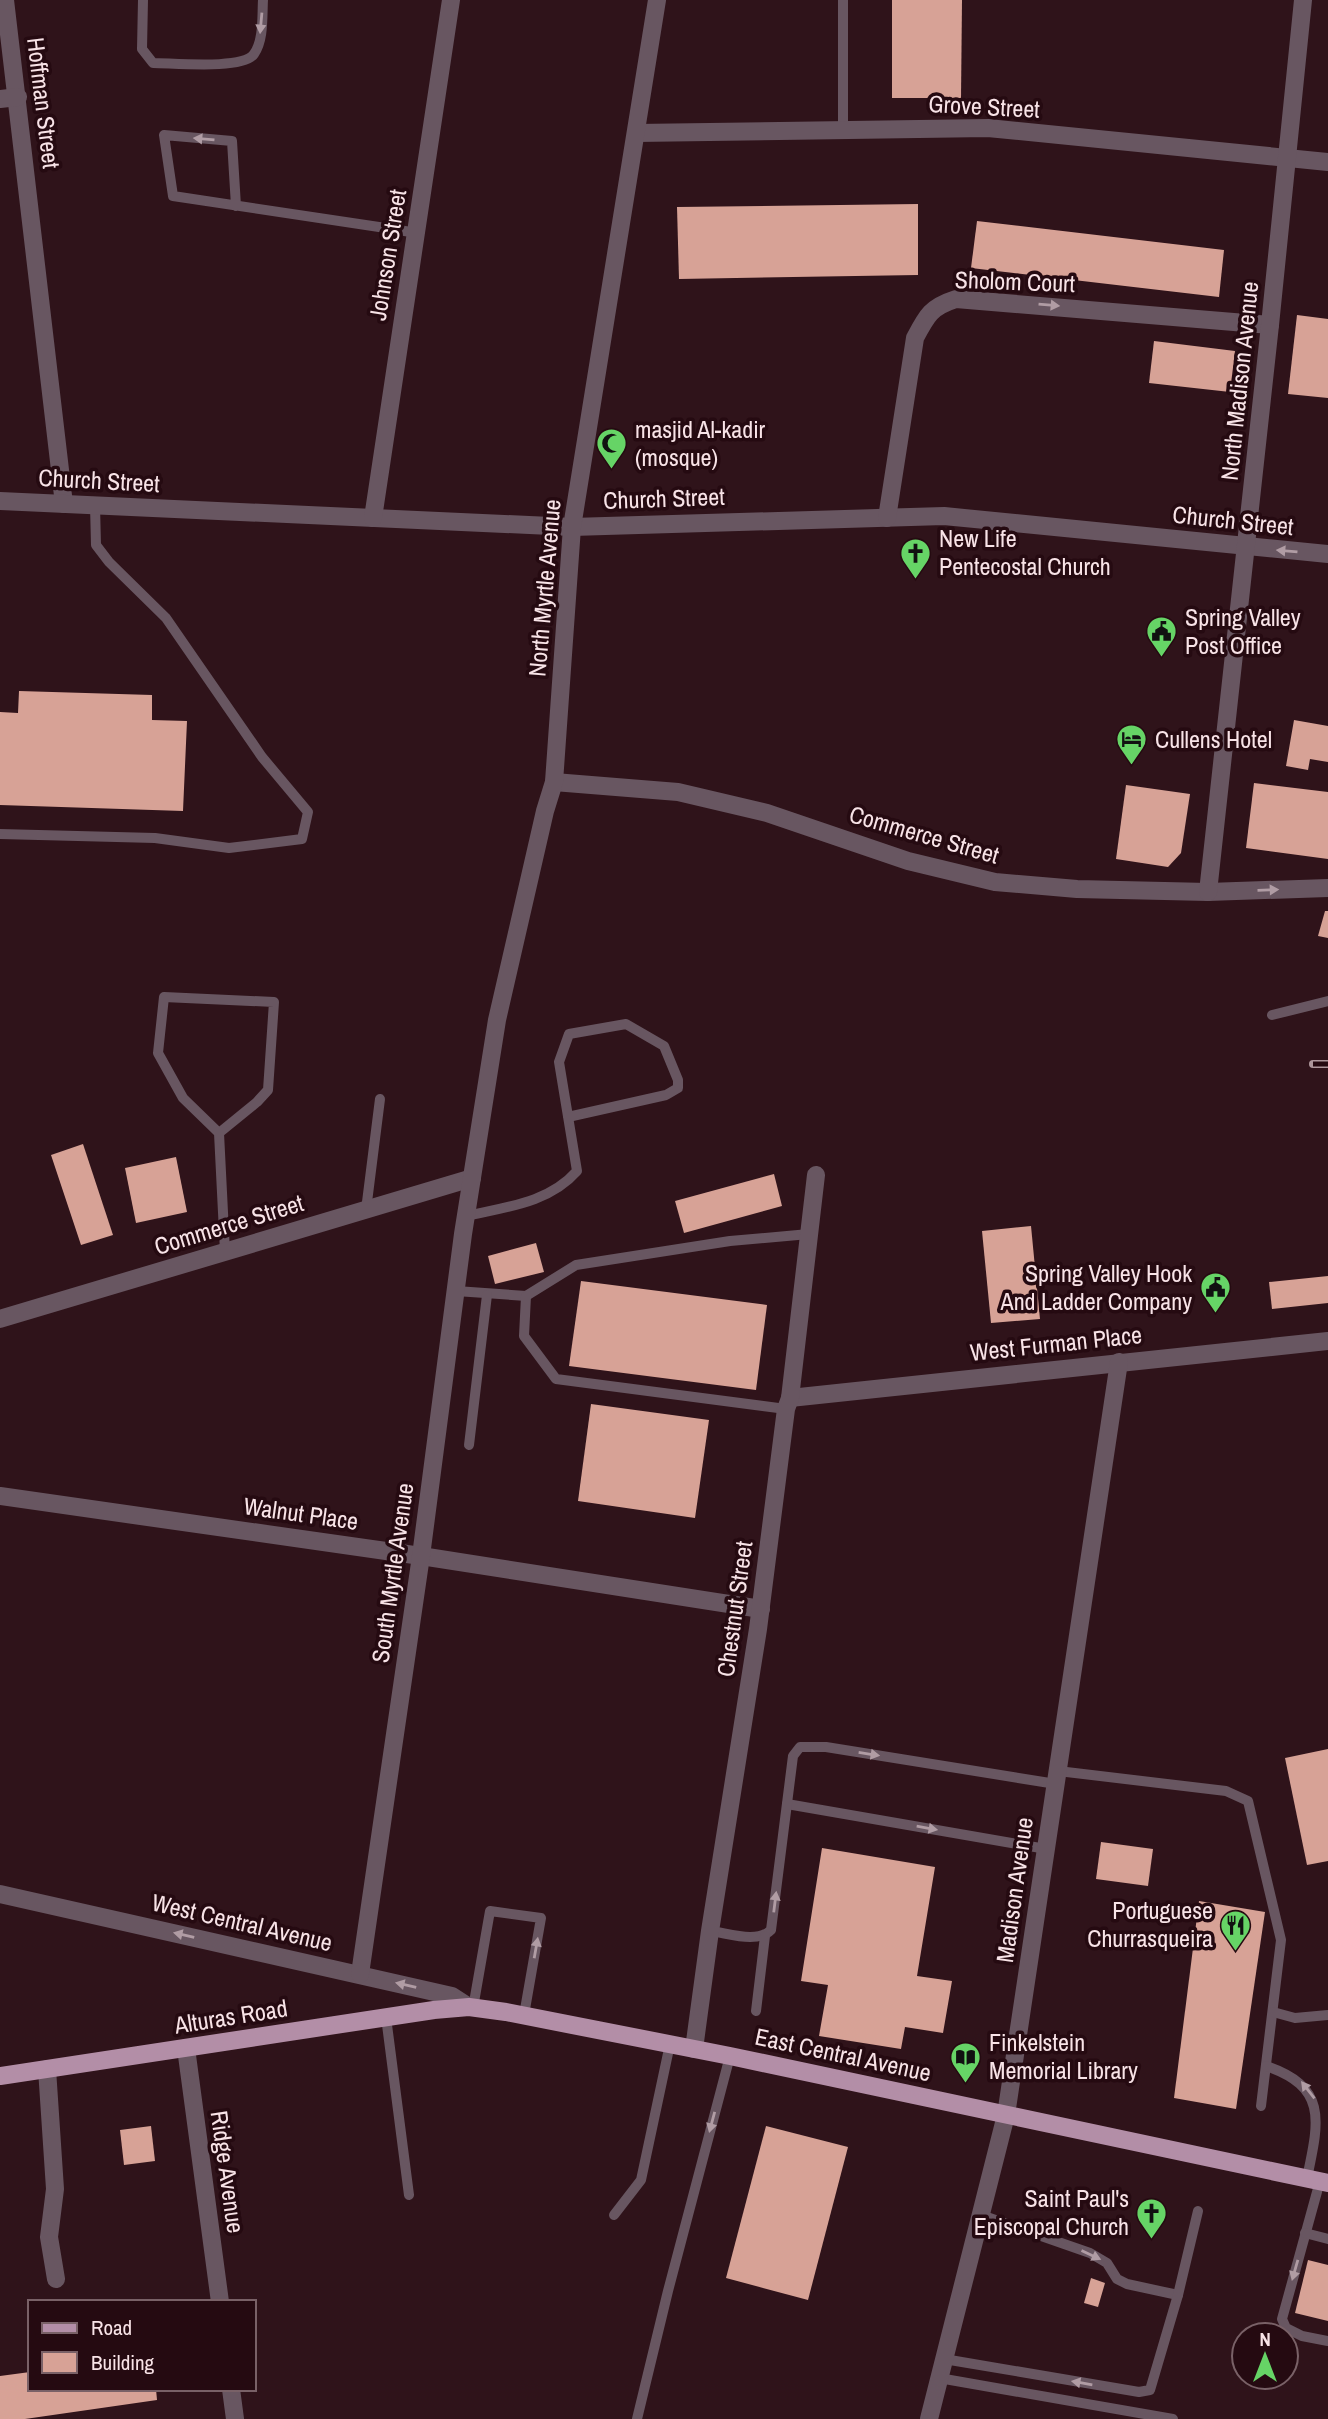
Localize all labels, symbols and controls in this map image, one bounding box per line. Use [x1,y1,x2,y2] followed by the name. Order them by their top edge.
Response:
[255,12,266,34] one-way arrow
[20,35,68,171] street label: Hoffman Street
[928,87,1041,125] street label: Grove Street
[193,133,215,144] one-way arrow
[361,186,413,323] street label: Johnson Street
[954,263,1076,299] street label: Sholom Court
[1213,280,1265,482] street label: North Madison Avenue
[1038,300,1060,311] one-way arrow
[635,413,766,473] place label: masjid Al-kadir (mosque)
[595,427,629,471] mosque icon: masjid Al-kadir (mosque)
[38,461,161,499] street label: Church Street
[603,480,726,516] street label: Church Street
[520,498,568,678] street label: North Myrtle Avenue
[1171,498,1296,542] street label: Church Street
[939,522,1111,582] place label: New Life Pentecostal Church
[899,536,933,580] church icon: New Life Pentecostal Church
[1276,545,1298,556] one-way arrow
[1185,601,1301,661] place label: Spring Valley Post Office
[1145,615,1179,659] public building icon: Spring Valley Post Office
[1115,723,1149,767] hotel icon: Cullens Hotel
[1155,723,1272,755] place label: Cullens Hotel
[846,797,1003,871] street label: Commerce Street
[1257,885,1279,896] one-way arrow
[150,1186,308,1262] street label: Commerce Street
[1000,1257,1192,1317] place label: Spring Valley Hook And Ladder Company
[1198,1271,1232,1315] public building icon: Spring Valley Hook And Ladder Company
[968,1318,1143,1368] street label: West Furman Place
[364,1481,420,1665] street label: South Myrtle Avenue
[242,1489,360,1537] street label: Walnut Place
[709,1538,759,1679] street label: Chestnut Street
[858,1749,880,1760] one-way arrow
[988,1815,1040,1965] street label: Madison Avenue
[916,1823,938,1834] one-way arrow
[149,1886,336,1958] street label: West Central Avenue
[769,1891,780,1913] one-way arrow
[1087,1894,1213,1954] place label: Portuguese Churrasqueira
[1219,1908,1253,1952] restaurant icon: Portuguese Churrasqueira
[173,1930,195,1941] one-way arrow
[531,1937,542,1959] one-way arrow
[395,1979,417,1990] one-way arrow
[171,1991,290,2041] street label: Alturas Road
[752,2020,934,2088] street label: East Central Avenue
[989,2026,1138,2086] place label: Finkelstein Memorial Library
[949,2040,983,2084] library icon: Finkelstein Memorial Library
[1301,2081,1316,2099] one-way arrow
[204,2109,252,2235] street label: Ridge Avenue
[706,2111,717,2133] one-way arrow
[974,2182,1129,2242] place label: Saint Paul's Episcopal Church
[1135,2196,1169,2240] church icon: Saint Paul's Episcopal Church
[1081,2249,1101,2261] one-way arrow
[1289,2260,1299,2281] one-way arrow
[28,2300,256,2391] legend
[91,2313,132,2342] text: Road
[1230,2321,1300,2391] north arrow
[1259,2326,1271,2352] text: N
[91,2348,155,2377] text: Building
[1071,2377,1093,2388] one-way arrow

